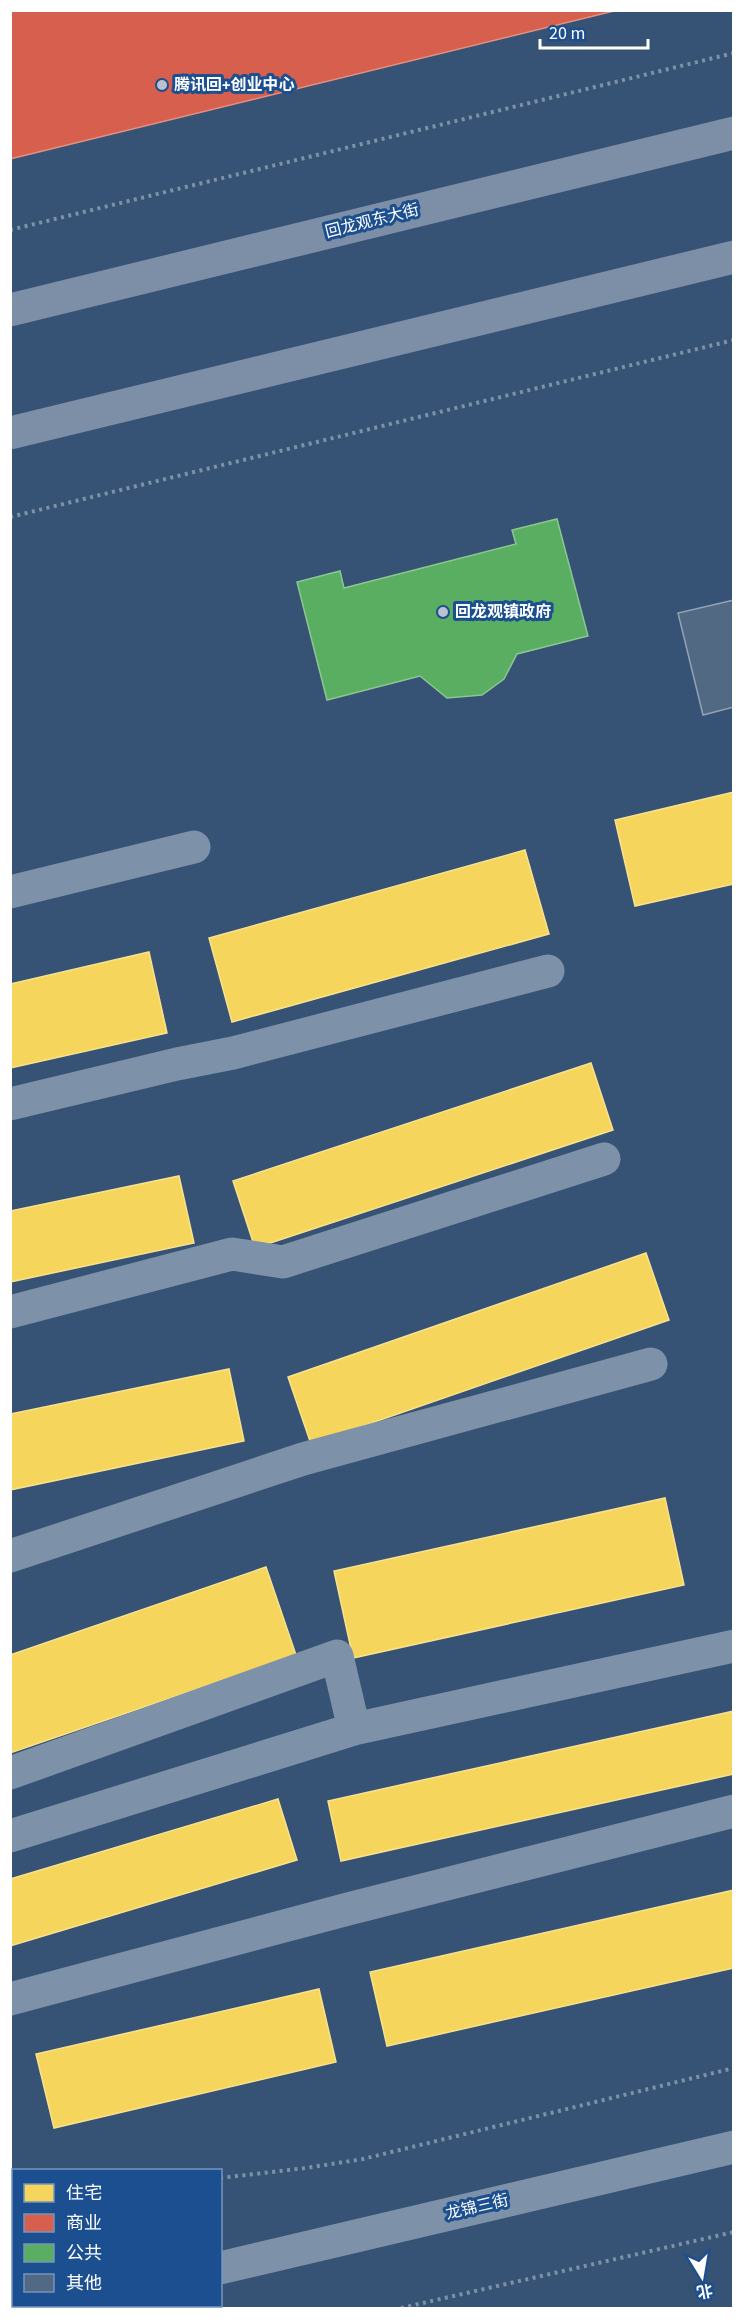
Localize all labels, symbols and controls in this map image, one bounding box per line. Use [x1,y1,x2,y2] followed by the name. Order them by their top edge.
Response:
[540,12,648,50] scale bar
[549,21,585,46] text: 20 m
[174,74,294,96] place label: 腾讯回+创业中心
[155,78,169,92] marker: 腾讯回+创业中心
[323,199,421,243] street label: 回龙观东大街
[455,601,551,623] place label: 回龙观镇政府
[436,605,450,619] marker: 回龙观镇政府
[12,2169,222,2307] legend
[66,2181,102,2206] text: 住宅
[443,2189,511,2225] street label: 龙锦三街
[66,2211,102,2236] text: 商业
[66,2241,102,2266] text: 公共
[672,2247,732,2307] north arrow
[66,2271,102,2296] text: 其他
[695,2278,715,2303] text: 北

